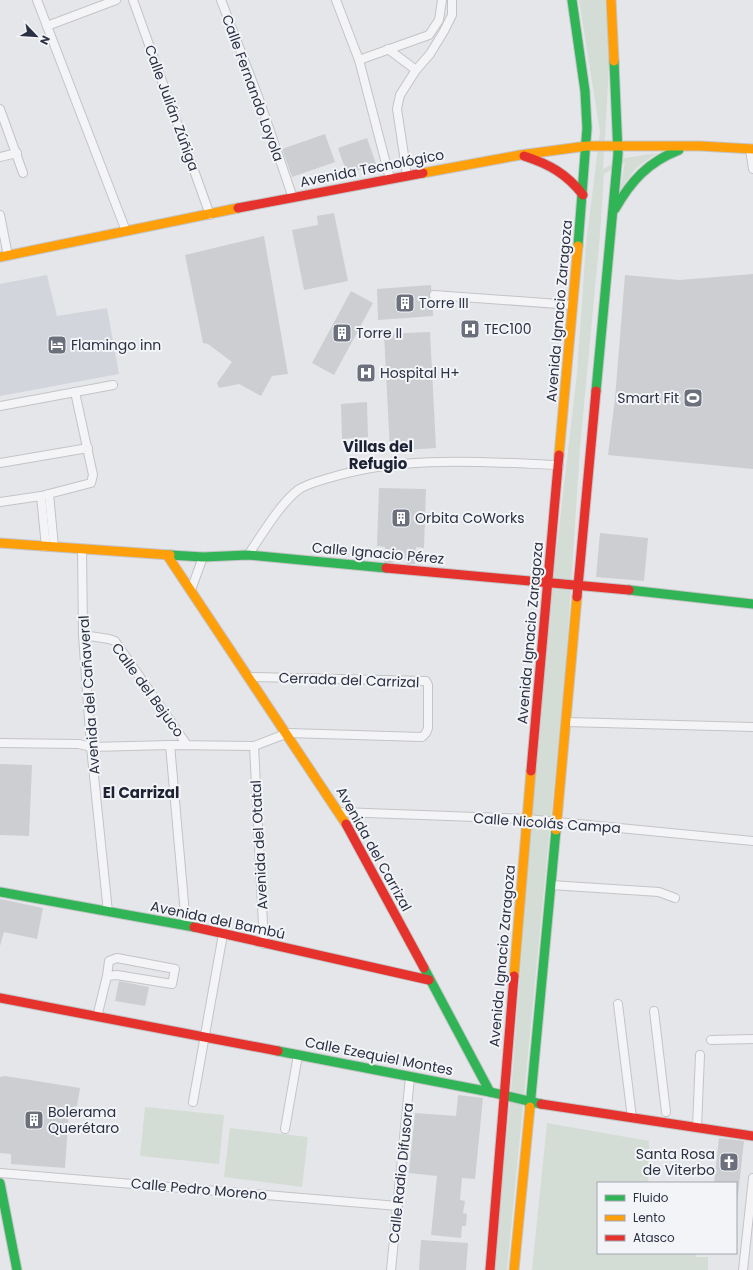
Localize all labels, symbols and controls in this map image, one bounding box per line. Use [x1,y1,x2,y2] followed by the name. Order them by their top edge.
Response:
[217,12,289,164] street label: Calle Fernando Loyola
[16,16,56,56] north arrow
[36,33,54,47] text: N
[140,42,204,174] street label: Calle Julián Zúñiga
[298,144,446,192] street label: Avenida Tecnológico
[541,219,577,403] street label: Avenida Ignacio Zaragoza
[394,292,416,314] building icon: Torre III
[419,293,469,313] place label: Torre III
[459,318,481,340] hospital icon: TEC100
[484,319,532,339] place label: TEC100
[331,322,353,344] building icon: Torre II
[356,323,402,343] place label: Torre II
[46,334,68,356] hotel icon: Flamingo inn
[71,335,161,355] place label: Flamingo inn
[355,362,377,384] hospital icon: Hospital H+
[380,363,460,383] place label: Hospital H+
[682,387,704,409] sports icon: Smart Fit
[617,388,679,408] place label: Smart Fit
[343,436,413,474] district label: Villas del Refugio
[390,507,412,529] building icon: Orbita CoWorks
[415,508,525,528] place label: Orbita CoWorks
[311,537,445,569] street label: Calle Ignacio Pérez
[512,541,548,725] street label: Avenida Ignacio Zaragoza
[73,615,105,775] street label: Avenida del Cañaveral
[107,639,189,741] street label: Calle del Bejuco
[278,668,420,692] street label: Cerrada del Carrizal
[246,780,272,910] street label: Avenida del Otatal
[103,782,179,803] district label: El Carrizal
[331,783,417,915] street label: Avenida del Carrizal
[473,808,621,838] street label: Calle Nicolás Campa
[484,864,520,1048] street label: Avenida Ignacio Zaragoza
[149,896,287,944] street label: Avenida del Bambú
[303,1032,455,1080] street label: Calle Ezequiel Montes
[48,1102,119,1138] place label: Bolerama Querétaro
[384,1102,418,1244] street label: Calle Radio Difusora
[23,1109,45,1131] building icon: Bolerama Querétaro
[636,1144,715,1180] place label: Santa Rosa de Viterbo
[718,1151,740,1173] church icon: Santa Rosa de Viterbo
[130,1173,268,1205] street label: Calle Pedro Moreno
[597,1182,737,1254] legend
[633,1189,669,1206] text: Fluido
[633,1209,666,1226] text: Lento
[633,1229,675,1246] text: Atasco

